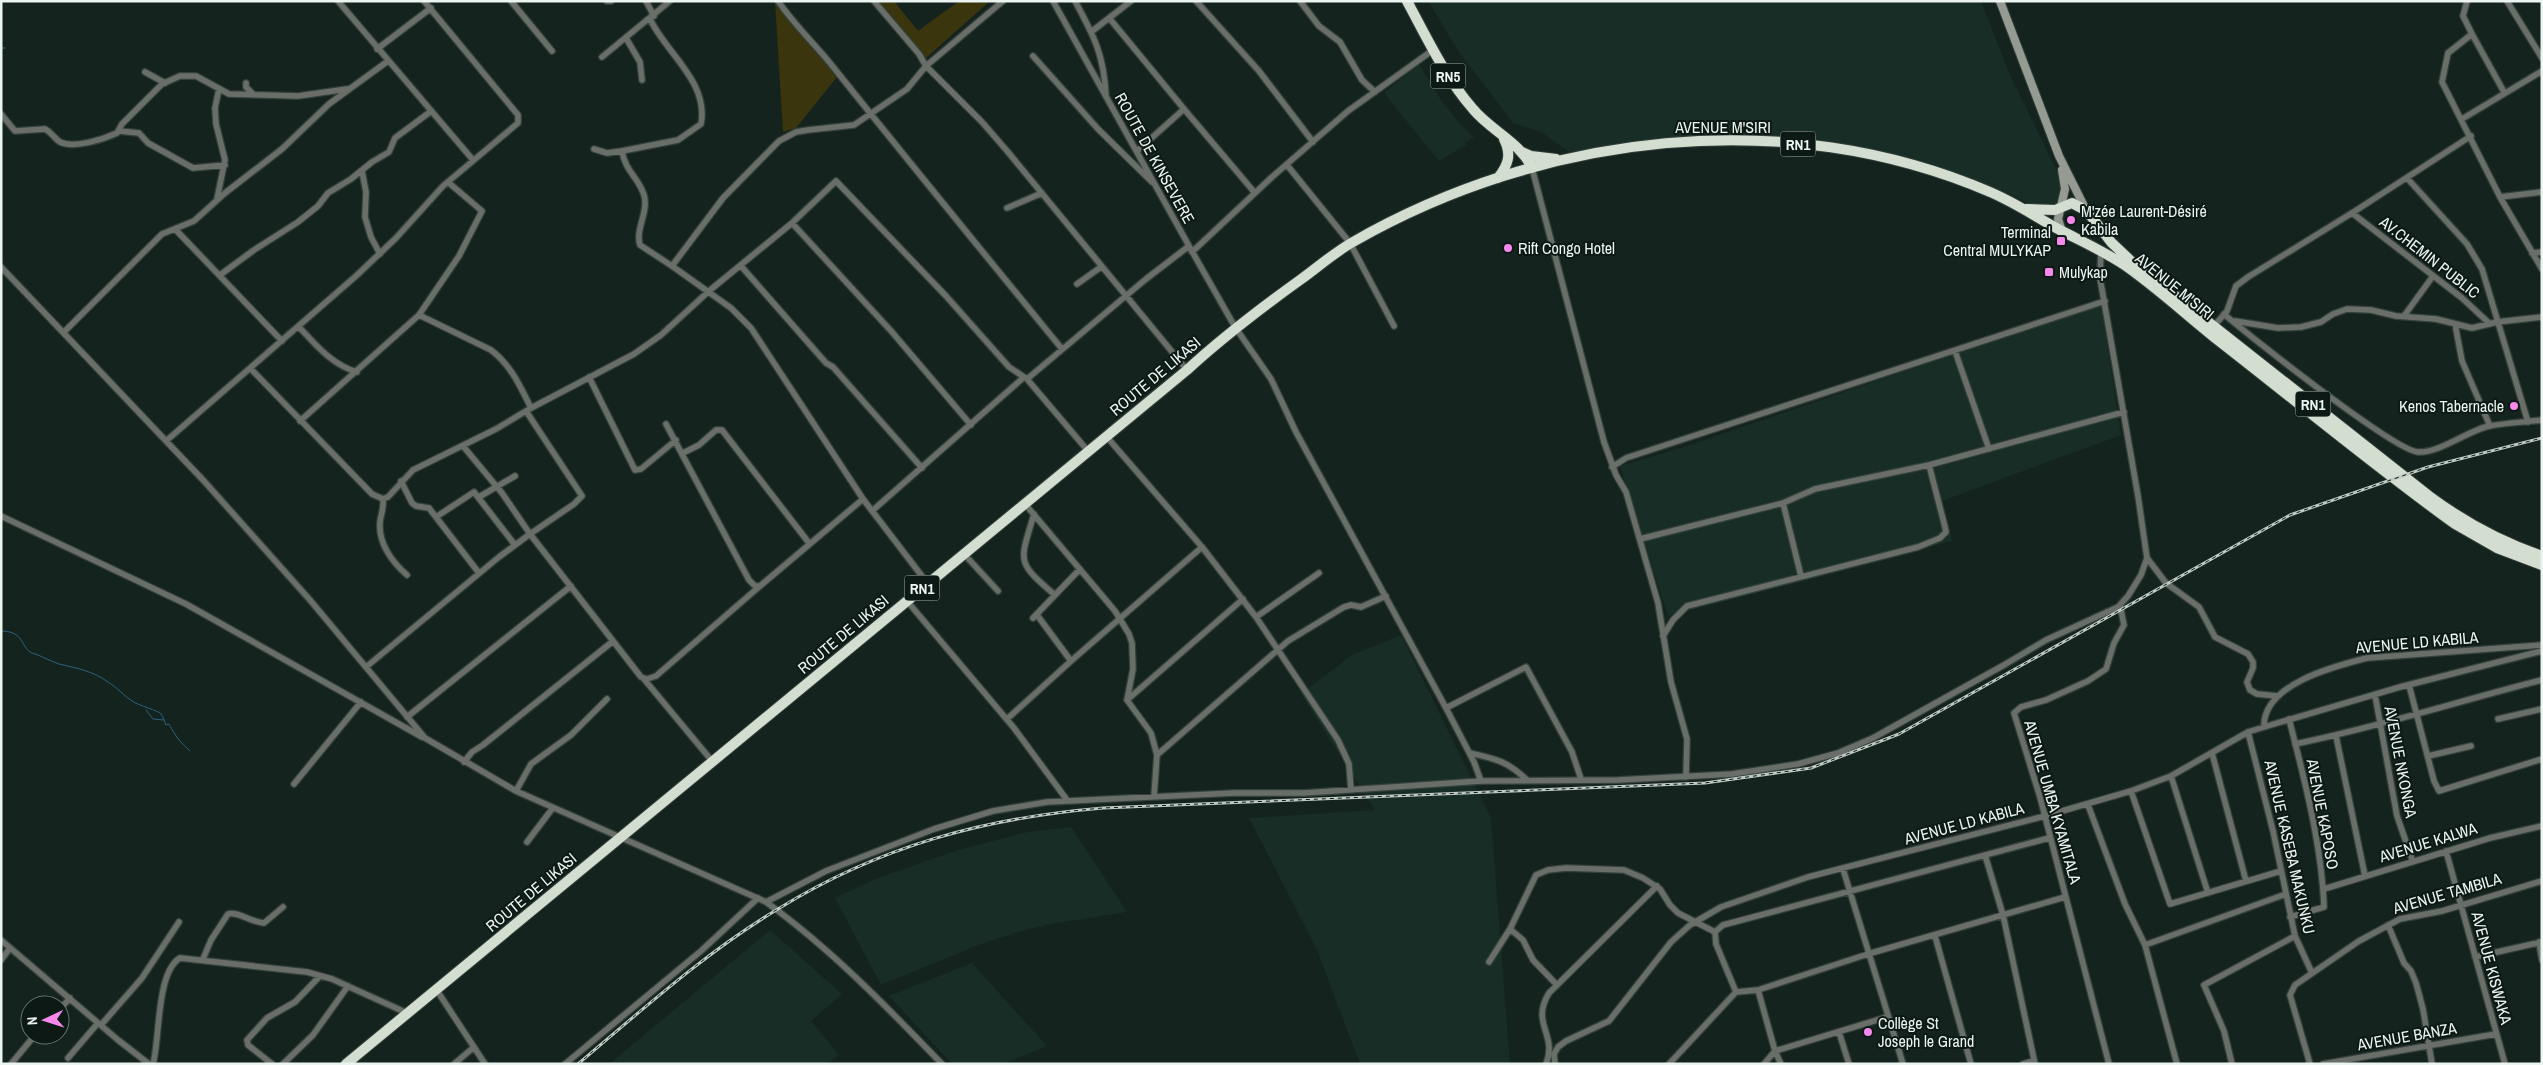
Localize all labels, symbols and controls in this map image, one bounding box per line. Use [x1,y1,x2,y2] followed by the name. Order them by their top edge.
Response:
[1430,64,1466,88] road number: RN5
[1110,89,1200,227] street label: ROUTE DE KINSEVERE
[1674,116,1771,138] street label: AVENUE M'SIRI
[1780,132,1816,156] road number: RN1
[2081,200,2207,240] place label: M'zée Laurent-Désiré Kabila
[2374,210,2485,303] street label: AV.CHEMIN PUBLIC
[2065,214,2077,226] marker: M'zée Laurent-Désiré Kabila
[1943,221,2051,261] place label: Terminal Central MULYKAP
[2055,235,2067,247] marker: Terminal Central MULYKAP
[1518,237,1615,259] place label: Rift Congo Hotel
[1502,242,1514,254] marker: Rift Congo Hotel
[2130,247,2219,325] street label: AVENUE M'SIRI
[2059,261,2108,283] place label: Mulykap
[2043,266,2055,278] marker: Mulykap
[1105,331,1205,421] street label: ROUTE DE LIKASI
[2296,392,2330,416] road number: RN1
[2399,395,2504,417] place label: Kenos Tabernacle
[2508,400,2520,412] marker: Kenos Tabernacle
[904,576,940,600] road number: RN1
[793,589,893,679] street label: ROUTE DE LIKASI
[2354,626,2479,658] street label: AVENUE LD KABILA
[2379,703,2423,820] street label: AVENUE NKONGA
[2019,717,2087,887] street label: AVENUE UMBA KYAMITALA
[2301,756,2344,871] street label: AVENUE KAPOSO
[2259,757,2321,936] street label: AVENUE KASEBA MAKUNKU
[1901,796,2026,850] street label: AVENUE LD KABILA
[2375,817,2480,868] street label: AVENUE KALWA
[481,847,581,937] street label: ROUTE DE LIKASI
[2389,867,2504,919] street label: AVENUE TAMBILA
[2466,908,2518,1027] street label: AVENUE KISWAKA
[20,995,70,1045] north arrow
[1878,1012,1974,1052] place label: Collège St Joseph le Grand
[23,1016,41,1026] text: N
[2355,1016,2459,1056] street label: AVENUE BANZA
[1862,1026,1874,1038] marker: Collège St Joseph le Grand

